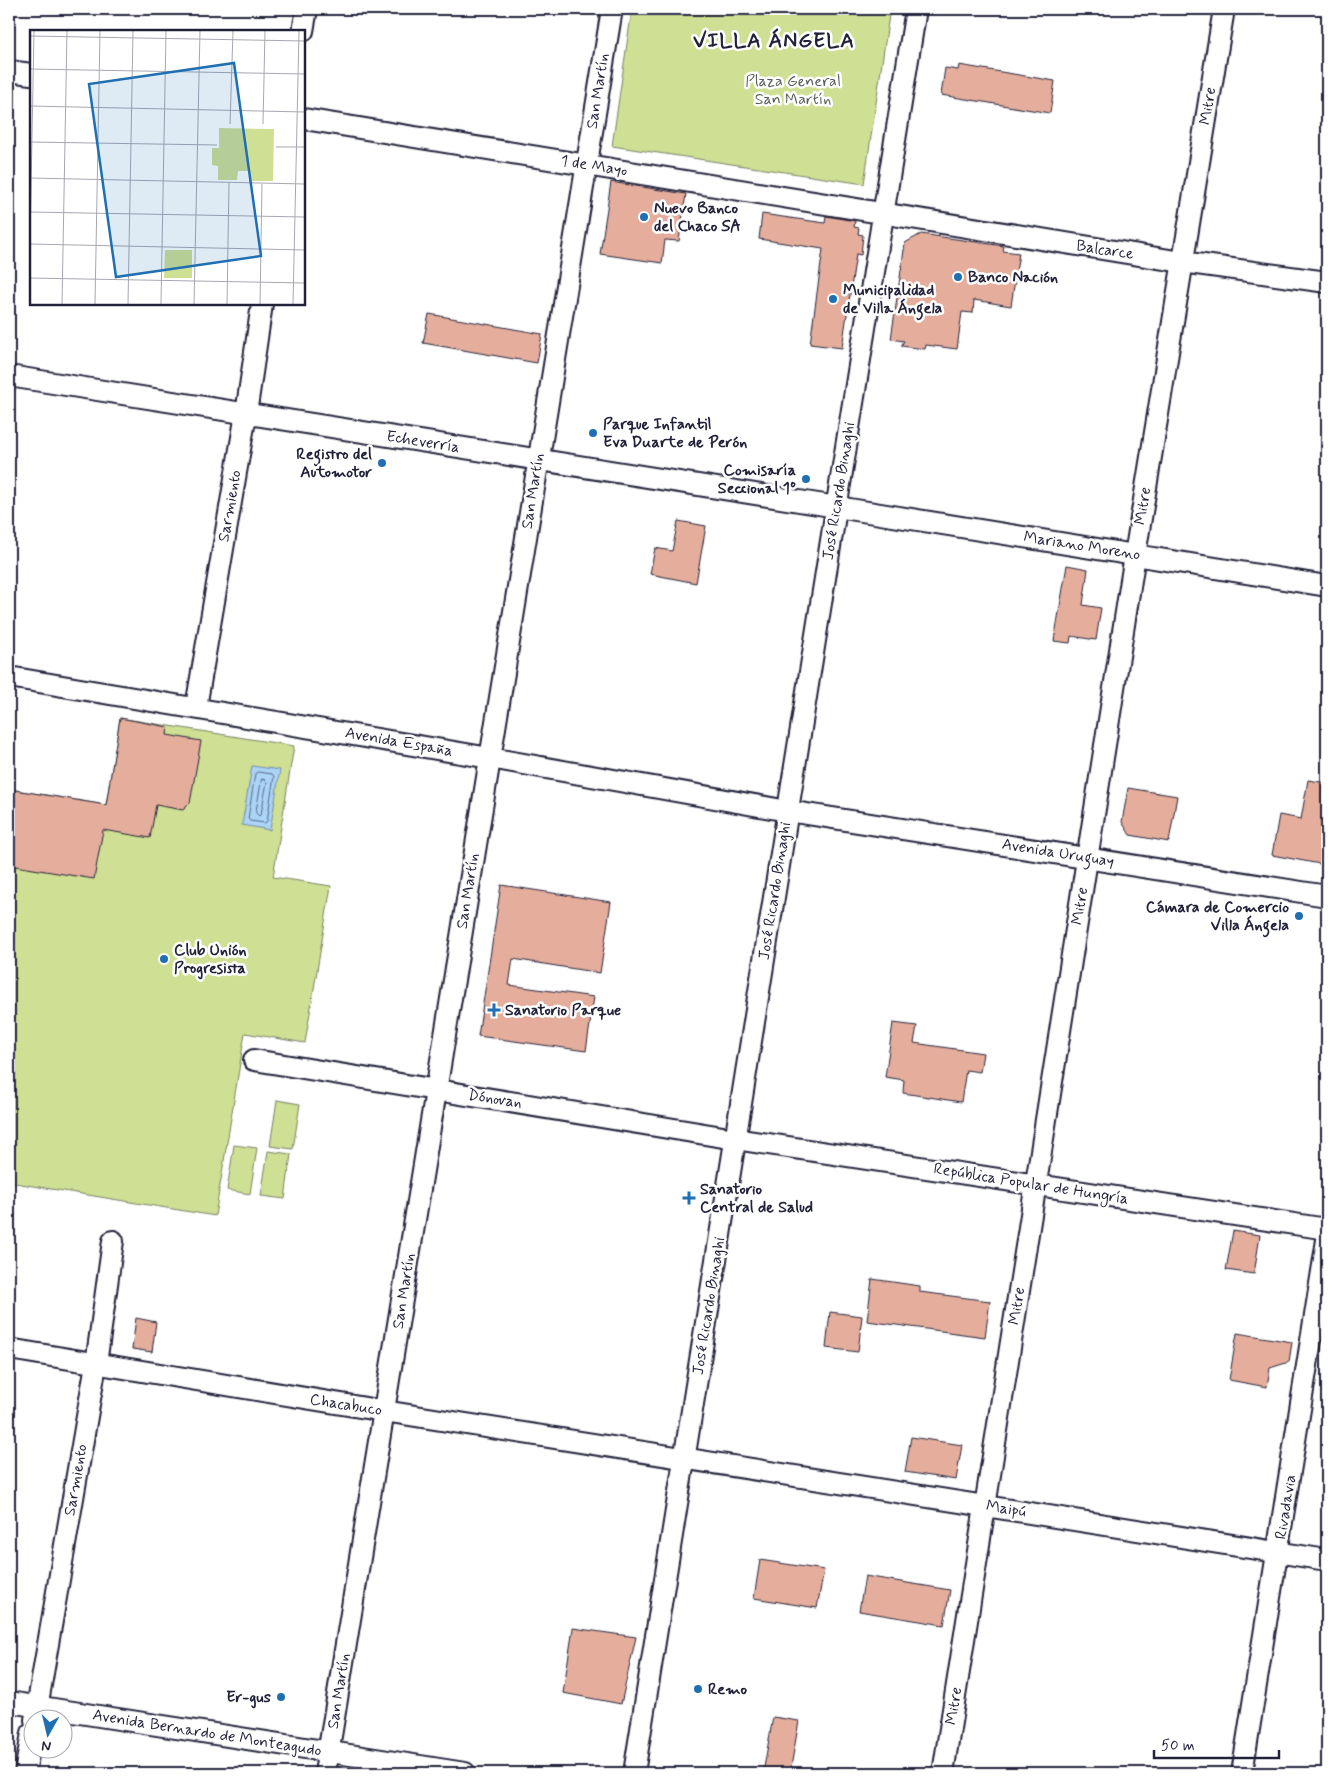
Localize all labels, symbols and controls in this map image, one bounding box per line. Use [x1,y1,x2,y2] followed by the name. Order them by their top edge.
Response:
[693,27,855,55] district label: VILLA ÁNGELA
[30,30,305,305] inset map
[582,52,614,130] street label: San Martín
[745,71,841,110] park label: Plaza General San Martín
[1195,85,1221,127] street label: Mitre
[559,150,629,182] street label: 1 de Mayo
[654,198,741,237] place label: Nuevo Banco del Chaco SA
[638,211,650,223] marker: Nuevo Banco del Chaco SA
[1075,235,1136,265] street label: Balcarce
[968,267,1058,288] place label: Banco Nación
[952,271,964,283] marker: Banco Nación
[843,280,943,321] place label: Municipalidad de Villa Ángela
[827,293,839,305] marker: Municipalidad de Villa Ángela
[603,414,747,453] place label: Parque Infantil Eva Duarte de Perón
[818,420,860,561] street label: José Ricardo Binaghi
[385,426,461,458] street label: Echeverría
[587,427,599,439] marker: Parque Infantil Eva Duarte de Perón
[296,444,372,483] place label: Registro del Automotor
[517,452,549,530] street label: San Martín
[376,457,388,469] marker: Registro del Automotor
[718,460,796,499] place label: Comisaría Seccional 1º
[213,468,247,544] street label: Sarmiento
[800,473,812,485] marker: Comisaría Seccional 1º
[1130,485,1156,527] street label: Mitre
[1022,526,1142,566] street label: Mariano Moreno
[344,722,454,762] street label: Avenida España
[754,820,796,961] street label: José Ricardo Binaghi
[1000,834,1116,873] street label: Avenida Uruguay
[452,852,484,930] street label: San Martín
[1067,885,1093,927] street label: Mitre
[1146,897,1289,938] place label: Cámara de Comercio Villa Ángela
[1293,910,1305,922] marker: Cámara de Comercio Villa Ángela
[174,940,247,980] place label: Club Unión Progresista
[158,953,170,965] marker: Club Unión Progresista
[505,1000,621,1021] place label: Sanatorio Parque
[487,1003,501,1017] marker: Sanatorio Parque
[466,1084,524,1114] street label: Dónovan
[932,1158,1130,1211] street label: República Popular de Hungría
[700,1179,813,1218] place label: Sanatorio Central de Salud
[682,1191,696,1205] marker: Sanatorio Central de Salud
[688,1235,730,1376] street label: José Ricardo Binaghi
[388,1252,420,1330] street label: San Martín
[1004,1285,1030,1327] street label: Mitre
[308,1389,384,1421] street label: Chacabuco
[59,1442,93,1518] street label: Sarmiento
[1271,1473,1302,1541] street label: Rivadavia
[984,1495,1028,1523] street label: Maipú
[323,1652,355,1730] street label: San Martín
[708,1679,747,1700] place label: Remo
[692,1683,704,1695] marker: Remo
[941,1685,967,1727] street label: Mitre
[226,1687,271,1709] place label: Er-gus
[275,1691,287,1703] marker: Er-gus
[91,1705,323,1762] street label: Avenida Bernardo de Monteagudo
[22,1710,72,1760] north arrow
[1154,1727,1278,1759] scale bar
[40,1736,52,1755] text: N
[1161,1736,1195,1756] text: 50 m

